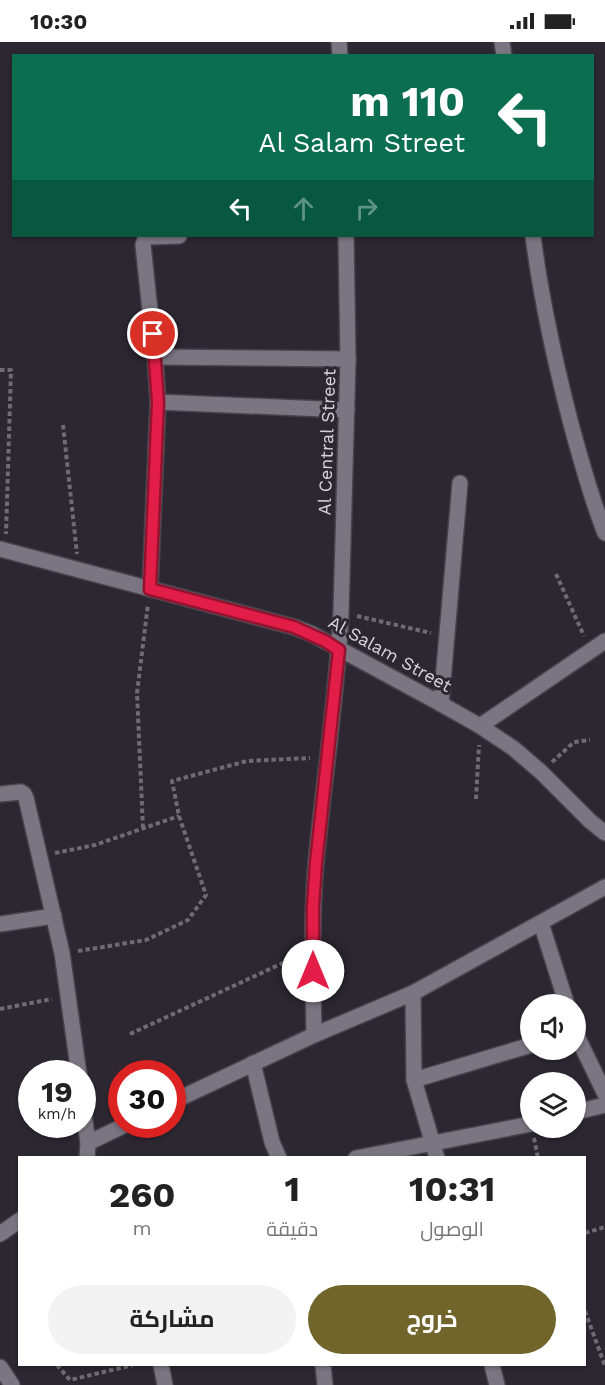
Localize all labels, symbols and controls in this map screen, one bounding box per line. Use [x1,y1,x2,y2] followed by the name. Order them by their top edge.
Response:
[30,9,88,34] text: 10:30
[350,77,465,126] text: 110 m
[486,78,564,156] icon: left
[259,127,465,159] text: Al Salam Street
[224,192,257,225] icon: left
[287,192,320,225] icon: ahead
[350,192,383,225] icon: right
[127,308,178,359] pin
[136,317,169,350] icon: arrive
[313,368,340,516] street label: Al Central Street
[325,611,456,696] street label: Al Salam Street
[281,939,345,1003] position arrow
[520,994,586,1138] map controls
[520,994,586,1060] button: sound
[108,1060,186,1138] speed limit sign: 30
[520,1072,586,1138] button: layers
[41,1074,73,1109] text: 19
[38,1105,76,1123] text: km/h
[284,1168,300,1210] text: 1
[409,1168,495,1210] text: 10:31
[109,1174,176,1216] text: 260
[133,1216,152,1240] text: m
[266,1217,318,1241] text: دقيقة
[420,1217,484,1241] text: الوصول
[48,1285,296,1354] button: مشاركة
[308,1285,556,1354] button: خروج

